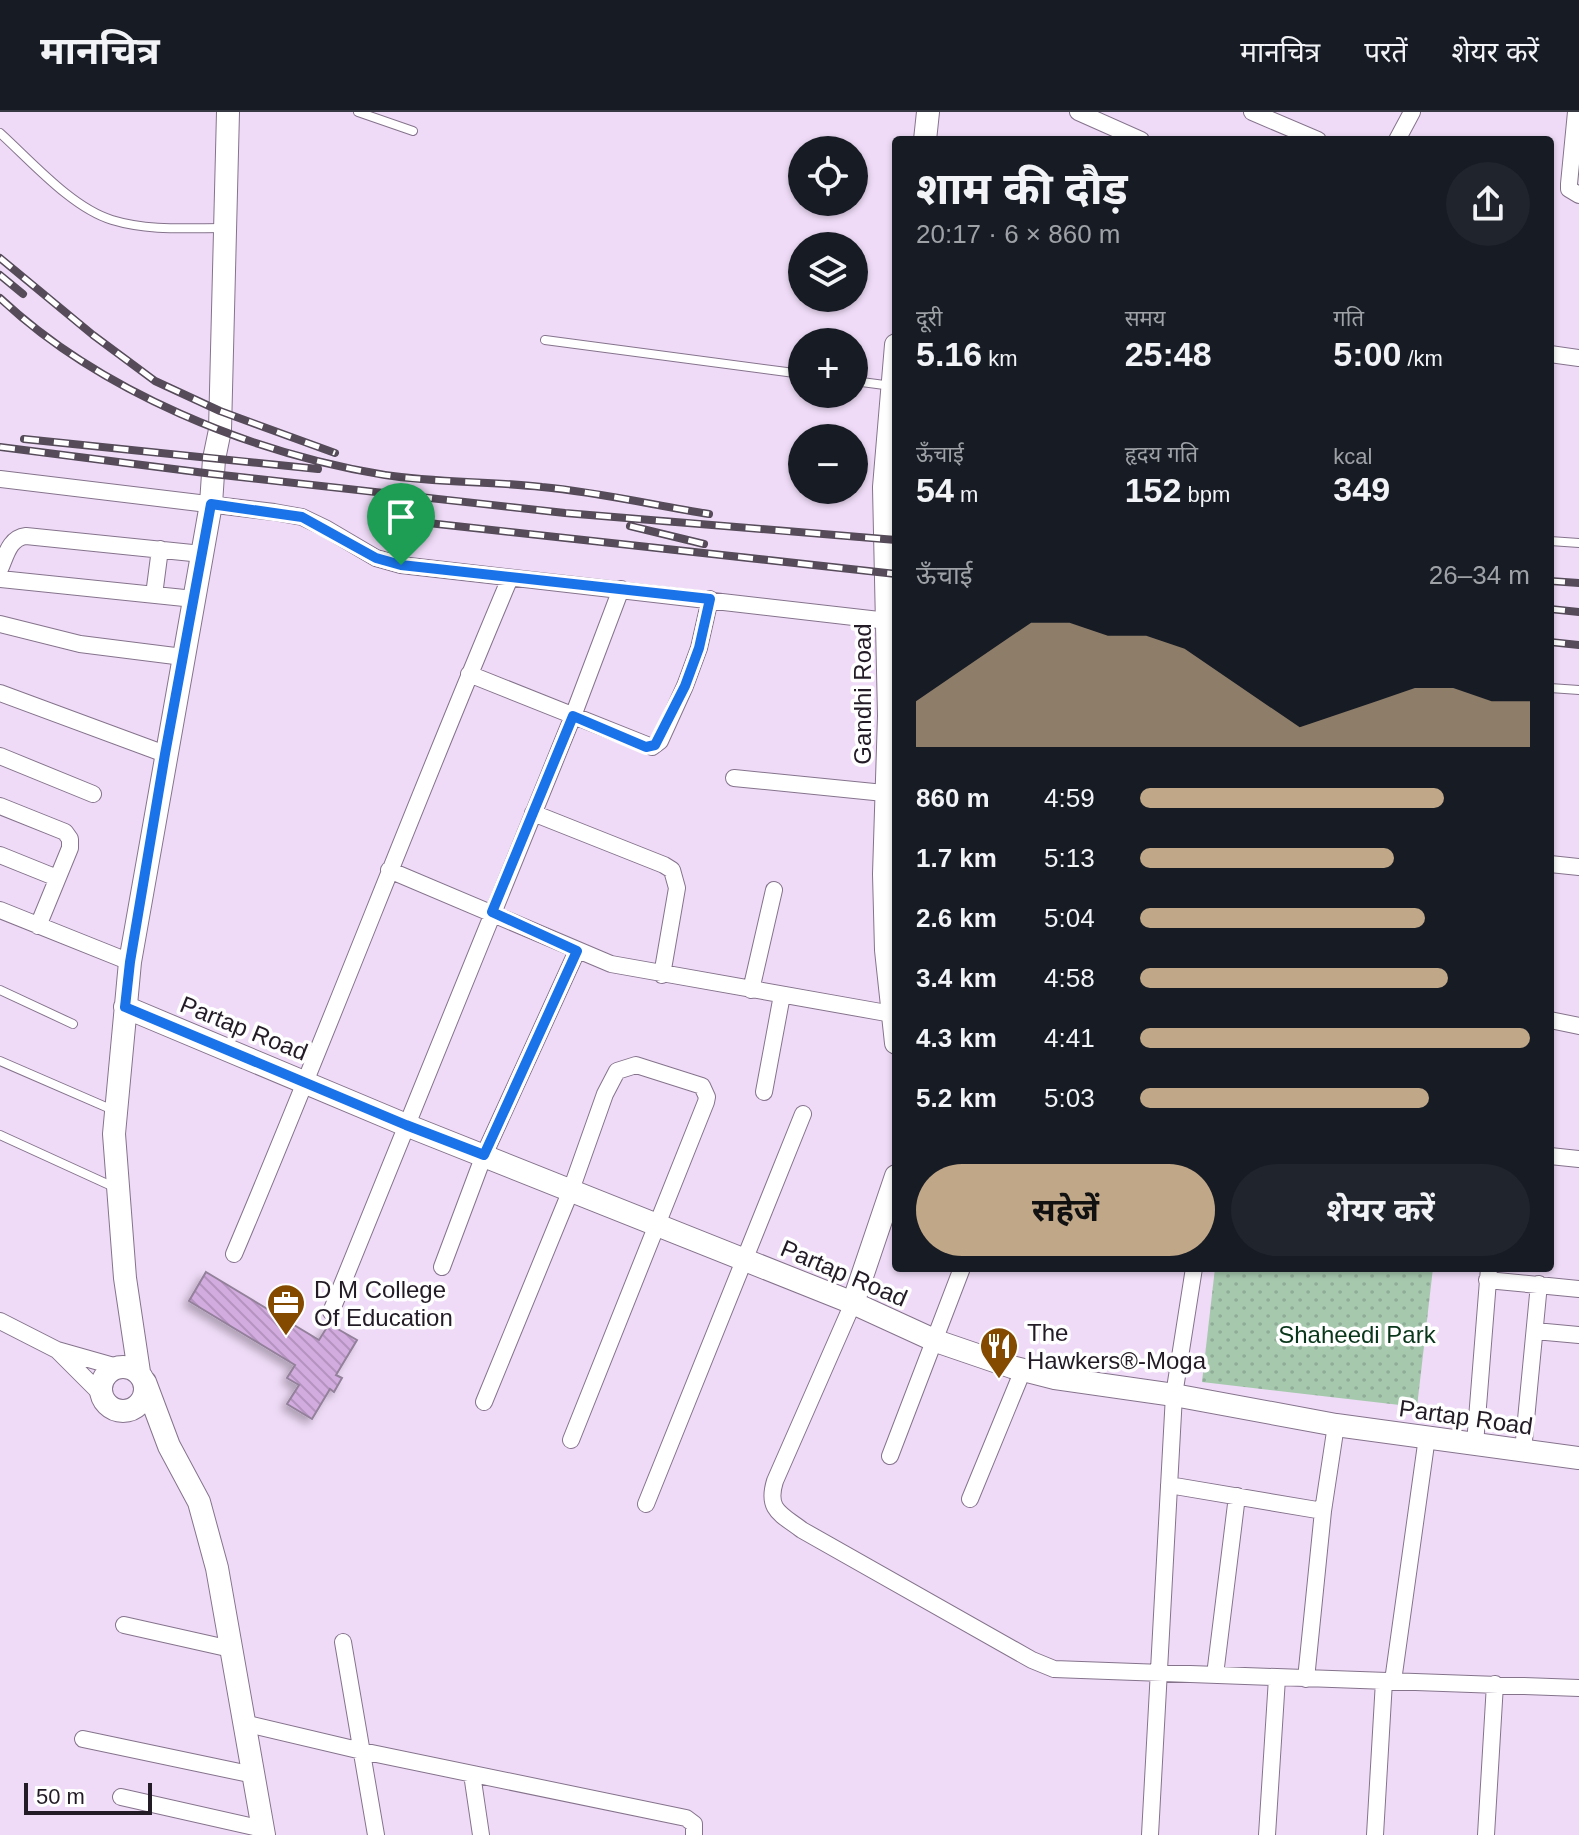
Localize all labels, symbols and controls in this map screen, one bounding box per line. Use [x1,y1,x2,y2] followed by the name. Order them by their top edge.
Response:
[40,30,160,72] text: मानचित्र
[1240,37,1320,68] text: मानचित्र
[1364,37,1408,68] text: परतें
[1452,37,1539,68] text: शेयर करें
[788,136,868,504] map controls
[788,136,868,216] button: locate
[1446,162,1530,246] button: share
[916,164,1128,213] text: शाम की दौड़
[916,219,1121,249] text: 20:17 · 6 × 860 m
[788,232,868,312] button: layers
[916,306,942,331] text: दूरी
[1125,306,1165,331] text: समय
[1333,306,1364,331] text: गति
[788,328,868,408] button: +
[916,335,982,373] text: 5.16
[1125,335,1212,373] text: 25:48
[1333,335,1401,373] text: 5:00
[982,346,1018,371] text: km
[1401,346,1443,371] text: /km
[788,424,868,504] button: −
[916,442,964,467] text: ऊँचाई
[1125,442,1198,467] text: हृदय गति
[1333,444,1372,469] text: kcal
[1333,470,1390,508] text: 349
[916,471,954,509] text: 54
[1125,471,1181,509] text: 152
[954,482,978,507] text: m
[1181,482,1230,507] text: bpm
[367,483,435,565] pin
[379,495,423,539] icon: arrive
[916,560,972,590] text: ऊँचाई
[1429,560,1530,590] text: 26–34 m
[849,623,876,765] street label: Gandhi Road
[916,783,990,813] text: 860 m
[1044,783,1095,813] text: 4:59
[916,843,997,873] text: 1.7 km
[1044,843,1095,873] text: 5:13
[916,903,997,933] text: 2.6 km
[1044,903,1095,933] text: 5:04
[916,963,997,993] text: 3.4 km
[1044,963,1095,993] text: 4:58
[176,990,312,1066] street label: Partap Road
[916,1023,997,1053] text: 4.3 km
[1044,1023,1095,1053] text: 4:41
[916,1083,997,1113] text: 5.2 km
[1044,1083,1095,1113] text: 5:03
[916,1164,1215,1256] button: सहेजें
[1231,1164,1530,1256] button: शेयर करें
[777,1234,911,1312] street label: Partap Road
[314,1276,453,1331] place label: D M College Of Education
[265,1282,307,1337] office icon: D M College Of Education
[1027,1319,1207,1374] place label: The Hawkers®-Moga
[1278,1321,1437,1348] park label: Shaheedi Park
[978,1325,1020,1380] restaurant icon: The Hawkers®-Moga
[1397,1394,1535,1440] street label: Partap Road
[24,1779,152,1815] scale bar
[36,1784,85,1809] text: 50 m

